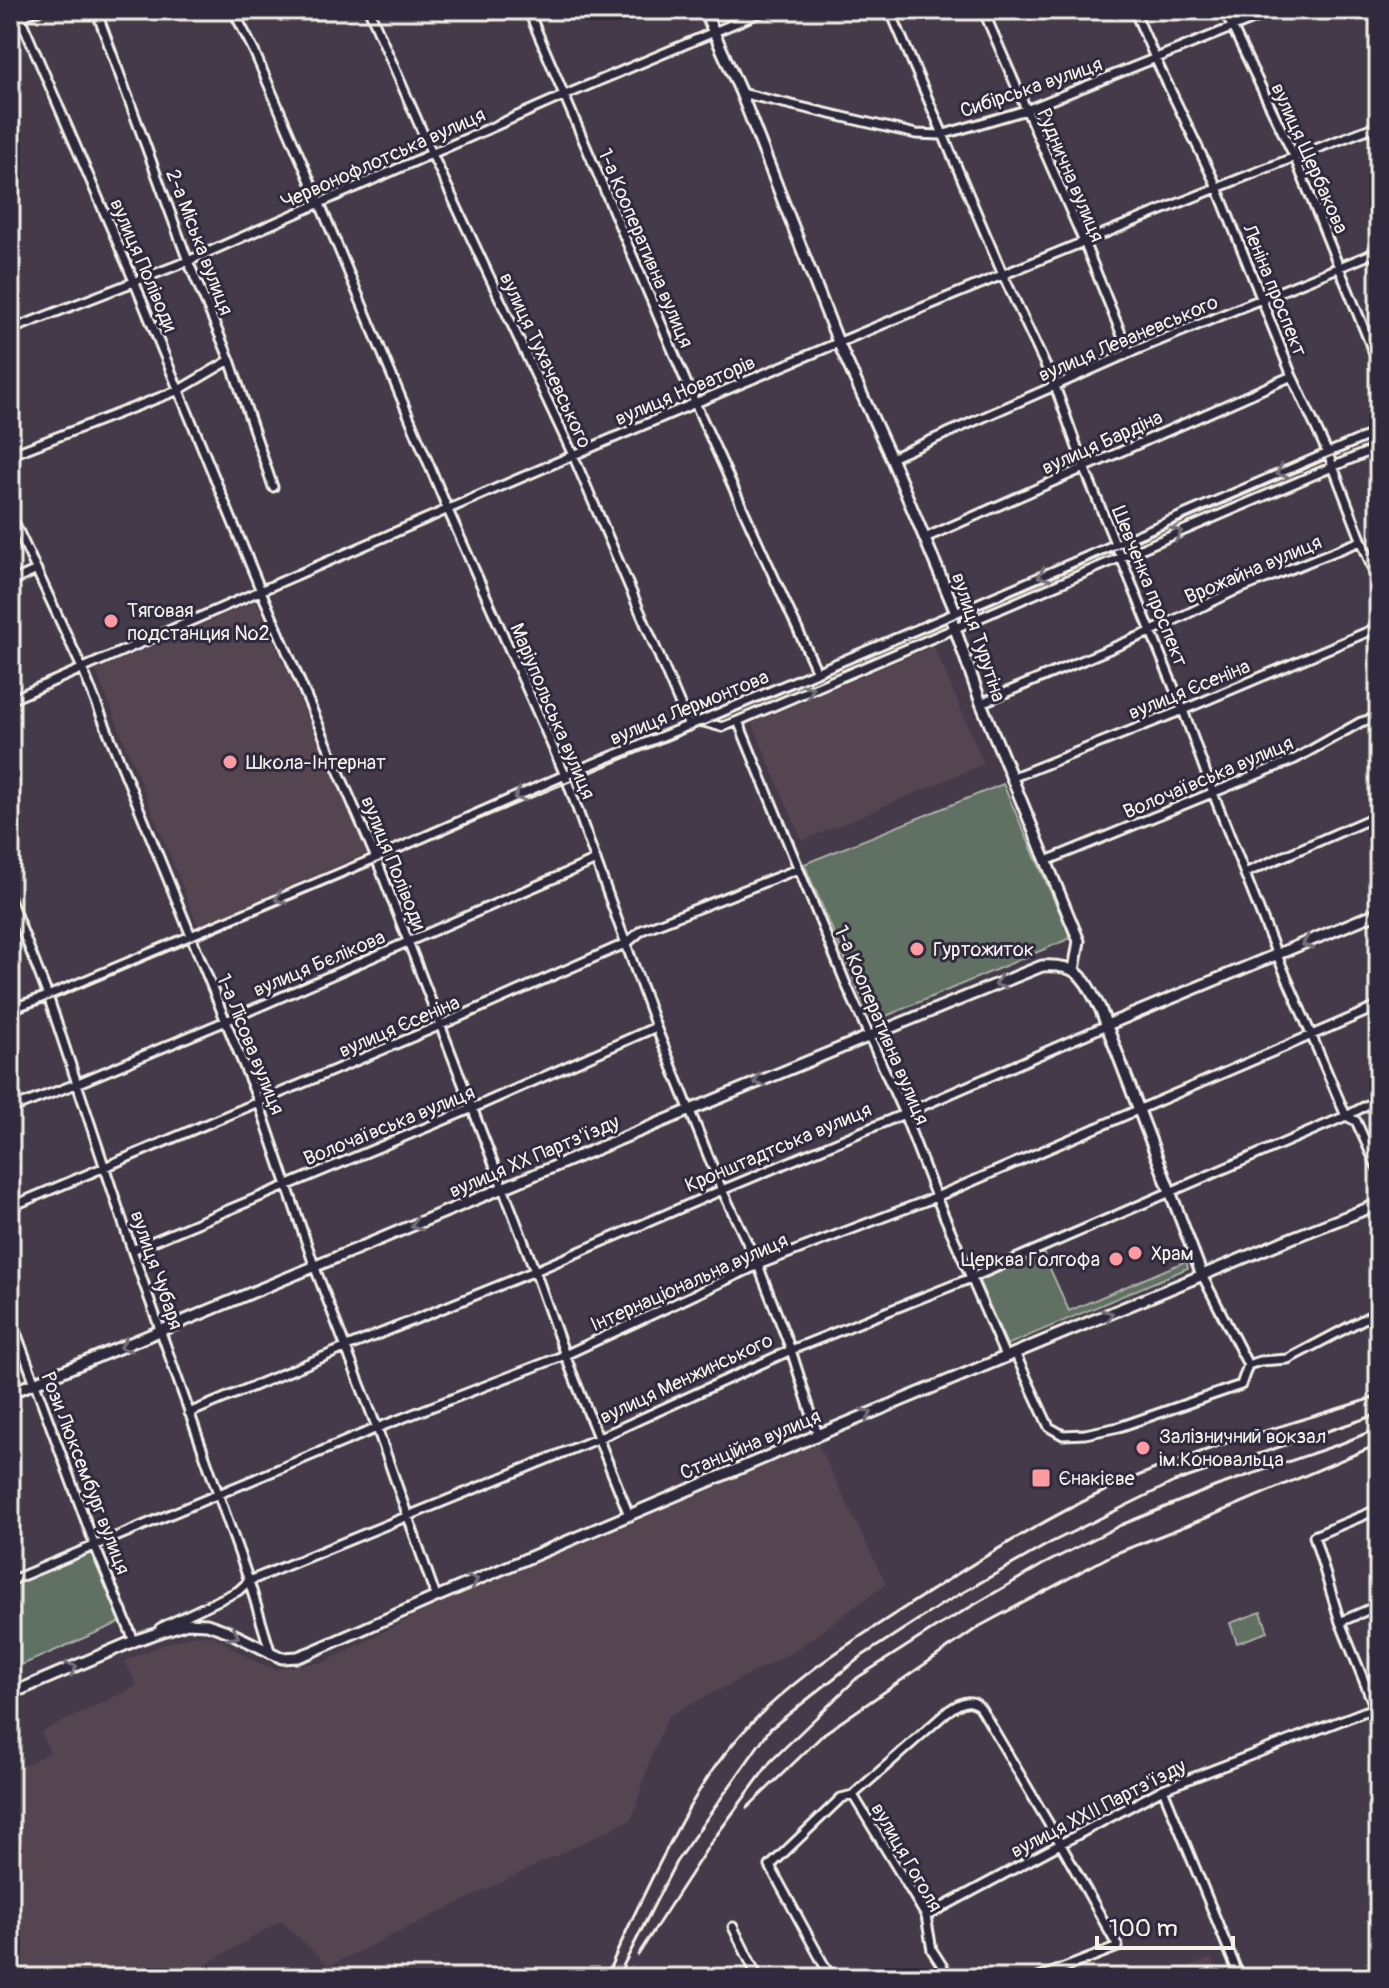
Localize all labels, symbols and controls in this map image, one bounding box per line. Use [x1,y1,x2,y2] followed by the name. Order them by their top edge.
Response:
[957,51,1106,124] street label: Сибірська вулиця
[1265,79,1354,237] street label: вулиця Щербакова
[277,102,489,215] street label: Червонофлотська вулиця
[1031,105,1110,246] street label: Руднична вулиця
[592,145,699,352] street label: 1-а Кооперативна вулиця
[160,166,239,319] street label: 2-а Міська вулиця
[104,195,183,336] street label: вулиця Поліводи
[1236,220,1312,360] street label: Леніна проспект
[494,268,597,452] street label: вулиця Тухачевського
[1035,289,1222,388] street label: вулиця Леваневського
[611,350,759,431] street label: вулиця Новаторів
[1038,405,1167,480] street label: вулиця Бардіна
[1275,463,1289,479] one-way arrow
[1106,502,1193,670] street label: Шевченка проспект
[1169,526,1183,542] one-way arrow
[1181,529,1326,610] street label: Врожайна вулиця
[1037,566,1051,582] one-way arrow
[946,569,1011,705] street label: вулиця Турутіна
[127,598,270,646] place label: Тяговая подстанция №2
[102,612,120,630] marker: Тяговая подстанция №2
[504,619,601,803] street label: Маріупольська вулиця
[1125,654,1254,725] street label: вулиця Єсеніна
[606,664,772,751] street label: вулиця Лермонтова
[801,684,815,700] one-way arrow
[1119,730,1297,825] street label: Волочаївська вулиця
[246,750,386,775] place label: Школа-Інтернат
[221,753,239,771] marker: Школа-Інтернат
[513,786,527,802] one-way arrow
[355,792,432,934] street label: вулиця Поліводи
[274,888,288,904] one-way arrow
[828,922,935,1129] street label: 1-а Кооперативна вулиця
[249,924,389,1003] street label: вулиця Бєлікова
[1301,933,1315,949] one-way arrow
[933,937,1034,962] place label: Гуртожиток
[908,940,926,958] marker: Гуртожиток
[211,970,290,1118] street label: 1-а Лісова вулиця
[994,973,1008,990] one-way arrow
[335,990,463,1063] street label: вулиця Єсеніна
[753,1071,767,1087] one-way arrow
[300,1080,478,1171] street label: Волочаївська вулиця
[681,1097,875,1198] street label: Кронштадтська вулиця
[445,1109,623,1204] street label: вулиця XX Партз'їзду
[124,1207,189,1333] street label: вулиця Чубаря
[410,1215,424,1231] one-way arrow
[587,1228,792,1337] street label: Інтернаціональна вулиця
[1151,1241,1194,1266] place label: Храм
[1126,1244,1144,1262] marker: Храм
[961,1247,1100,1272] place label: Церква Голгофа
[1107,1250,1125,1268] marker: Церква Голгофа
[1099,1308,1114,1324] one-way arrow
[596,1327,777,1430] street label: вулиця Менжинського
[119,1336,133,1353] one-way arrow
[35,1368,136,1578] street label: Рози Люксембург вулиця
[676,1404,824,1485] street label: Станційна вулиця
[859,1408,874,1424] one-way arrow
[1159,1424,1326,1472] place label: Залізничний вокзал ім.Коновальца
[1134,1439,1152,1457] marker: Залізничний вокзал ім.Коновальца
[1059,1466,1135,1491] place label: Єнакієве
[1030,1467,1052,1489] marker: Єнакієве
[465,1574,479,1590] one-way arrow
[226,1626,241,1641] one-way arrow
[64,1661,78,1677] one-way arrow
[1006,1753,1191,1864] street label: вулиця XXII Партз'їзду
[865,1798,948,1916] street label: вулиця Гоголя
[1097,1900,1233,1950] scale bar
[1109,1914,1178,1943] text: 100 m

